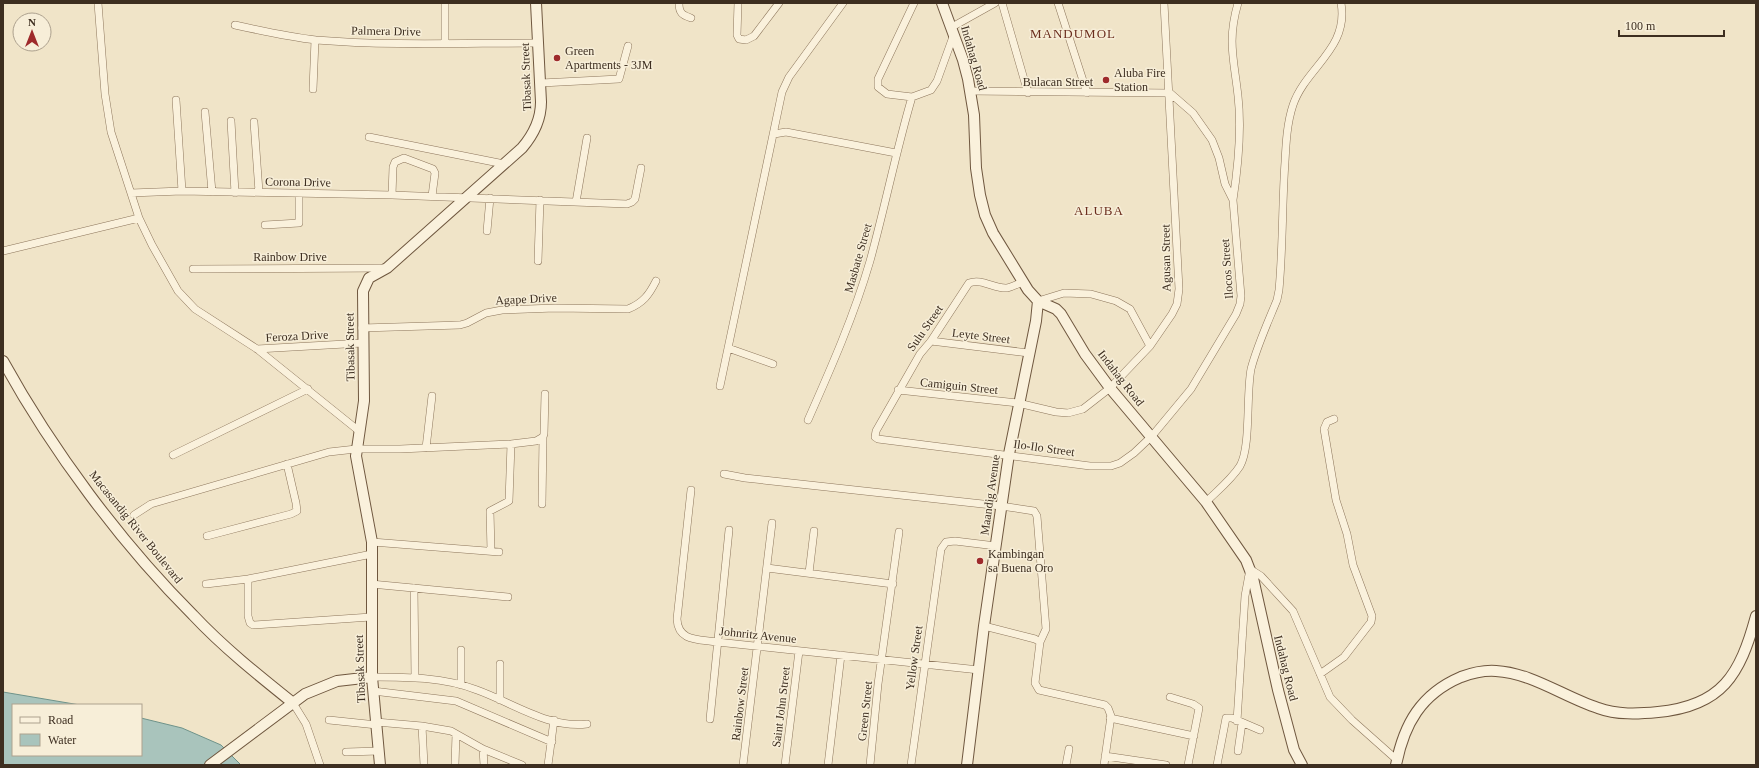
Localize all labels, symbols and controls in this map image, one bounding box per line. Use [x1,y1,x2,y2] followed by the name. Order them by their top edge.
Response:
[12,12,52,52] north arrow
[1619,12,1724,38] scale bar
[28,16,36,28] text: N
[1625,19,1656,33] text: 100 m
[351,23,421,39] street label: Palmera Drive
[958,24,990,92] street label: Indahag Road
[1030,26,1116,41] district label: MANDUMOL
[518,42,534,112] street label: Tibasak Street
[565,44,653,72] place label: Green Apartments - 3JM
[552,53,562,63] marker: Green Apartments - 3JM
[1114,66,1166,94] place label: Aluba Fire Station
[1023,75,1094,89] street label: Bulacan Street
[1101,75,1111,85] marker: Aluba Fire Station
[265,174,331,190] street label: Corona Drive
[1074,203,1124,218] district label: ALUBA
[841,221,875,294] street label: Masbate Street
[1158,223,1174,292] street label: Agusan Street
[1218,238,1236,300] street label: Ilocos Street
[253,250,327,264] street label: Rainbow Drive
[495,290,557,308] street label: Agape Drive
[904,302,946,354] street label: Sulu Street
[342,312,358,381] street label: Tibasak Street
[951,325,1011,347] street label: Leyte Street
[265,327,329,345] street label: Feroza Drive
[1095,347,1147,409] street label: Indahag Road
[919,375,999,397] street label: Camiguin Street
[1012,437,1076,459] street label: Ilo-Ilo Street
[977,454,1003,536] street label: Maandig Avenue
[86,468,186,586] street label: Macasandig River Boulevard
[988,547,1053,575] place label: Kambingan sa Buena Oro
[975,556,985,566] marker: Kambingan sa Buena Oro
[719,624,797,646] street label: Johnritz Avenue
[903,624,926,691] street label: Yellow Street
[352,634,368,704] street label: Tibasak Street
[1271,634,1301,702] street label: Indahag Road
[769,665,793,748] street label: Saint John Street
[729,666,752,742] street label: Rainbow Street
[855,680,875,742] street label: Green Street
[12,704,142,756] legend
[48,713,73,727] text: Road
[48,733,76,747] text: Water

